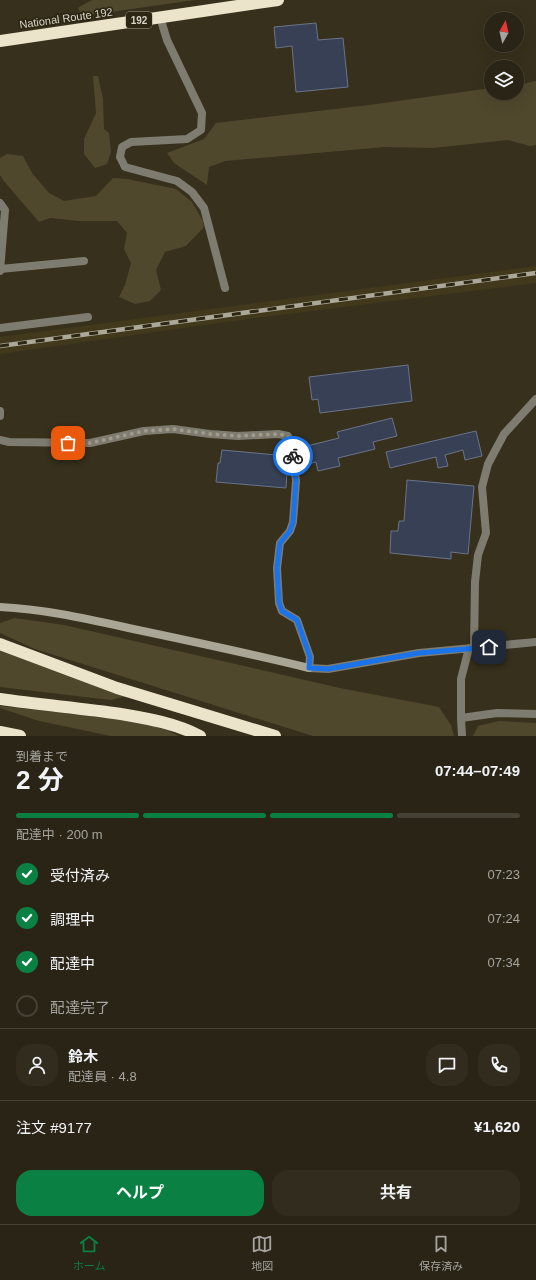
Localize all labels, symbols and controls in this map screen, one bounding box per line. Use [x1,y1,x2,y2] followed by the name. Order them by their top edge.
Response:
[19,6,113,30] street label: National Route 192
[126,12,152,28] road number: 192
[484,12,524,52] north arrow
[484,12,524,100] map controls
[484,60,524,100] button: layers
[51,426,85,460] pin
[57,432,79,454] icon: bag
[273,436,313,476] courier
[282,445,304,467] icon: bike
[472,630,506,664] pin
[478,636,500,658] icon: home
[16,749,68,764] text: 到着まで
[435,762,520,779] text: 07:44–07:49
[16,765,64,795] text: 2 分
[16,827,103,842] text: 配達中 · 200 m
[16,863,38,885] icon: check
[50,867,110,884] text: 受付済み
[487,867,520,882] text: 07:23
[16,907,38,929] icon: check
[50,911,95,928] text: 調理中
[487,911,520,926] text: 07:24
[16,951,38,973] icon: check
[50,955,95,972] text: 配達中
[487,955,520,970] text: 07:34
[50,999,110,1016] text: 配達完了
[16,1044,58,1086] button: person
[426,1044,468,1086] button: chat
[478,1044,520,1086] button: phone
[68,1048,98,1065] text: 鈴木
[68,1069,137,1084] text: 配達員 · 4.8
[474,1118,520,1135] text: ¥1,620
[16,1119,92,1136] text: 注文 #9177
[16,1170,264,1216] button: ヘルプ
[272,1170,520,1216] button: 共有
[73,1233,106,1273] tab: ホーム
[251,1233,273,1273] tab: 地図
[419,1233,463,1273] tab: 保存済み

